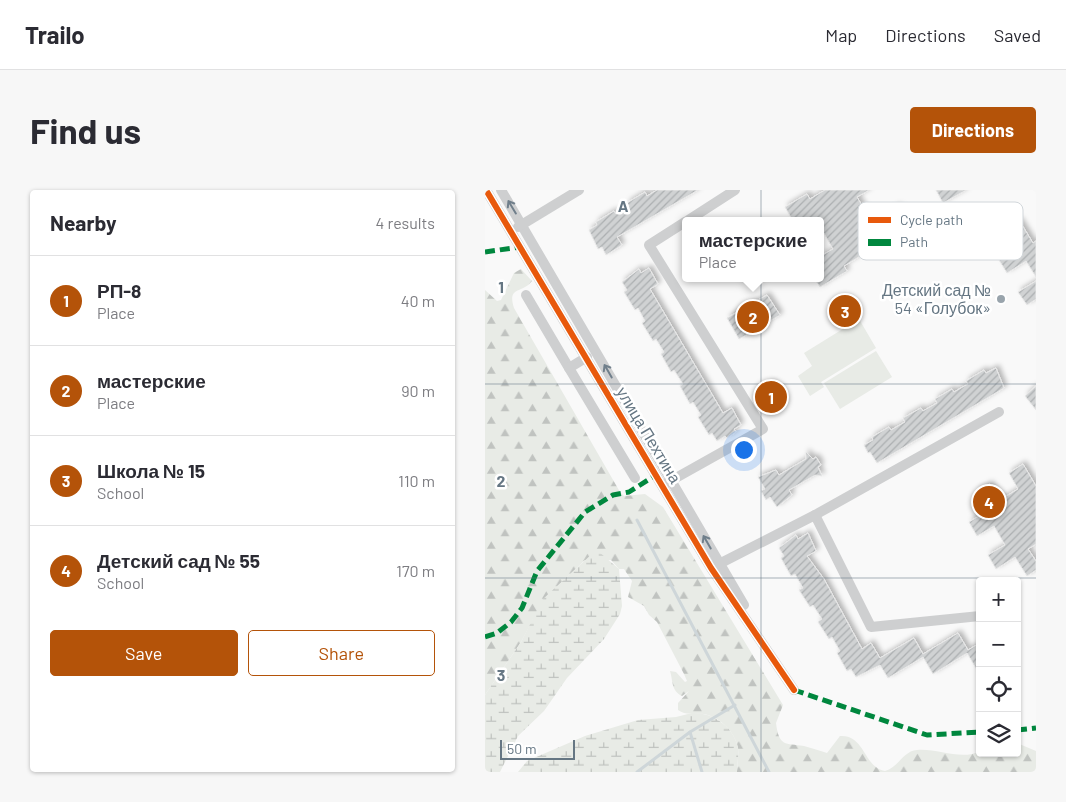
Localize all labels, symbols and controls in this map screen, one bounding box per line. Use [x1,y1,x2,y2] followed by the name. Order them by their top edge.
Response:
[25,20,85,49] text: Trailo
[825,24,857,46] text: Map
[885,24,966,46] text: Directions
[994,24,1041,46] text: Saved
[910,107,1036,153] button: Directions
[30,109,141,151] text: Find us
[618,196,629,215] text: A
[506,201,516,215] one-way arrow
[858,202,1023,260] legend
[50,210,116,235] text: Nearby
[900,211,963,228] text: Cycle path
[375,213,435,232] text: 4 results
[682,217,824,282] popup
[699,228,807,251] text: мастерские
[900,233,928,250] text: Path
[699,252,737,271] text: Place
[498,277,504,296] text: 1
[97,279,141,302] text: РП-8
[882,280,991,317] place label: Детский сад № 54 «Голубок»
[63,291,69,310] text: 1
[401,291,435,310] text: 40 m
[829,292,861,330] pin: 3
[995,293,1007,305] marker: Детский сад № 54 «Голубок»
[737,298,769,336] pin: 2
[97,303,135,322] text: Place
[602,365,612,379] one-way arrow
[97,369,206,392] text: мастерские
[755,378,787,416] pin: 1
[62,381,70,400] text: 2
[401,381,435,400] text: 90 m
[613,383,686,486] street label: улица Пехтина
[97,393,135,412] text: Place
[731,437,757,463] your location
[97,459,205,482] text: Школа № 15
[62,471,70,490] text: 3
[398,471,435,490] text: 110 m
[497,471,506,490] text: 2
[97,483,144,502] text: School
[973,483,1005,521] pin: 4
[702,535,712,550] one-way arrow
[97,549,260,572] text: Детский сад № 55
[61,561,71,580] text: 4
[396,561,435,580] text: 170 m
[97,573,144,592] text: School
[976,577,1021,757] map controls
[976,577,1021,622] button: +
[976,622,1021,667] button: −
[50,630,238,676] button: Save
[248,630,435,676] button: Share
[497,665,505,684] text: 3
[976,667,1021,712] button: locate
[976,712,1021,757] button: layers
[500,737,575,760] scale bar
[507,740,536,757] text: 50 m

